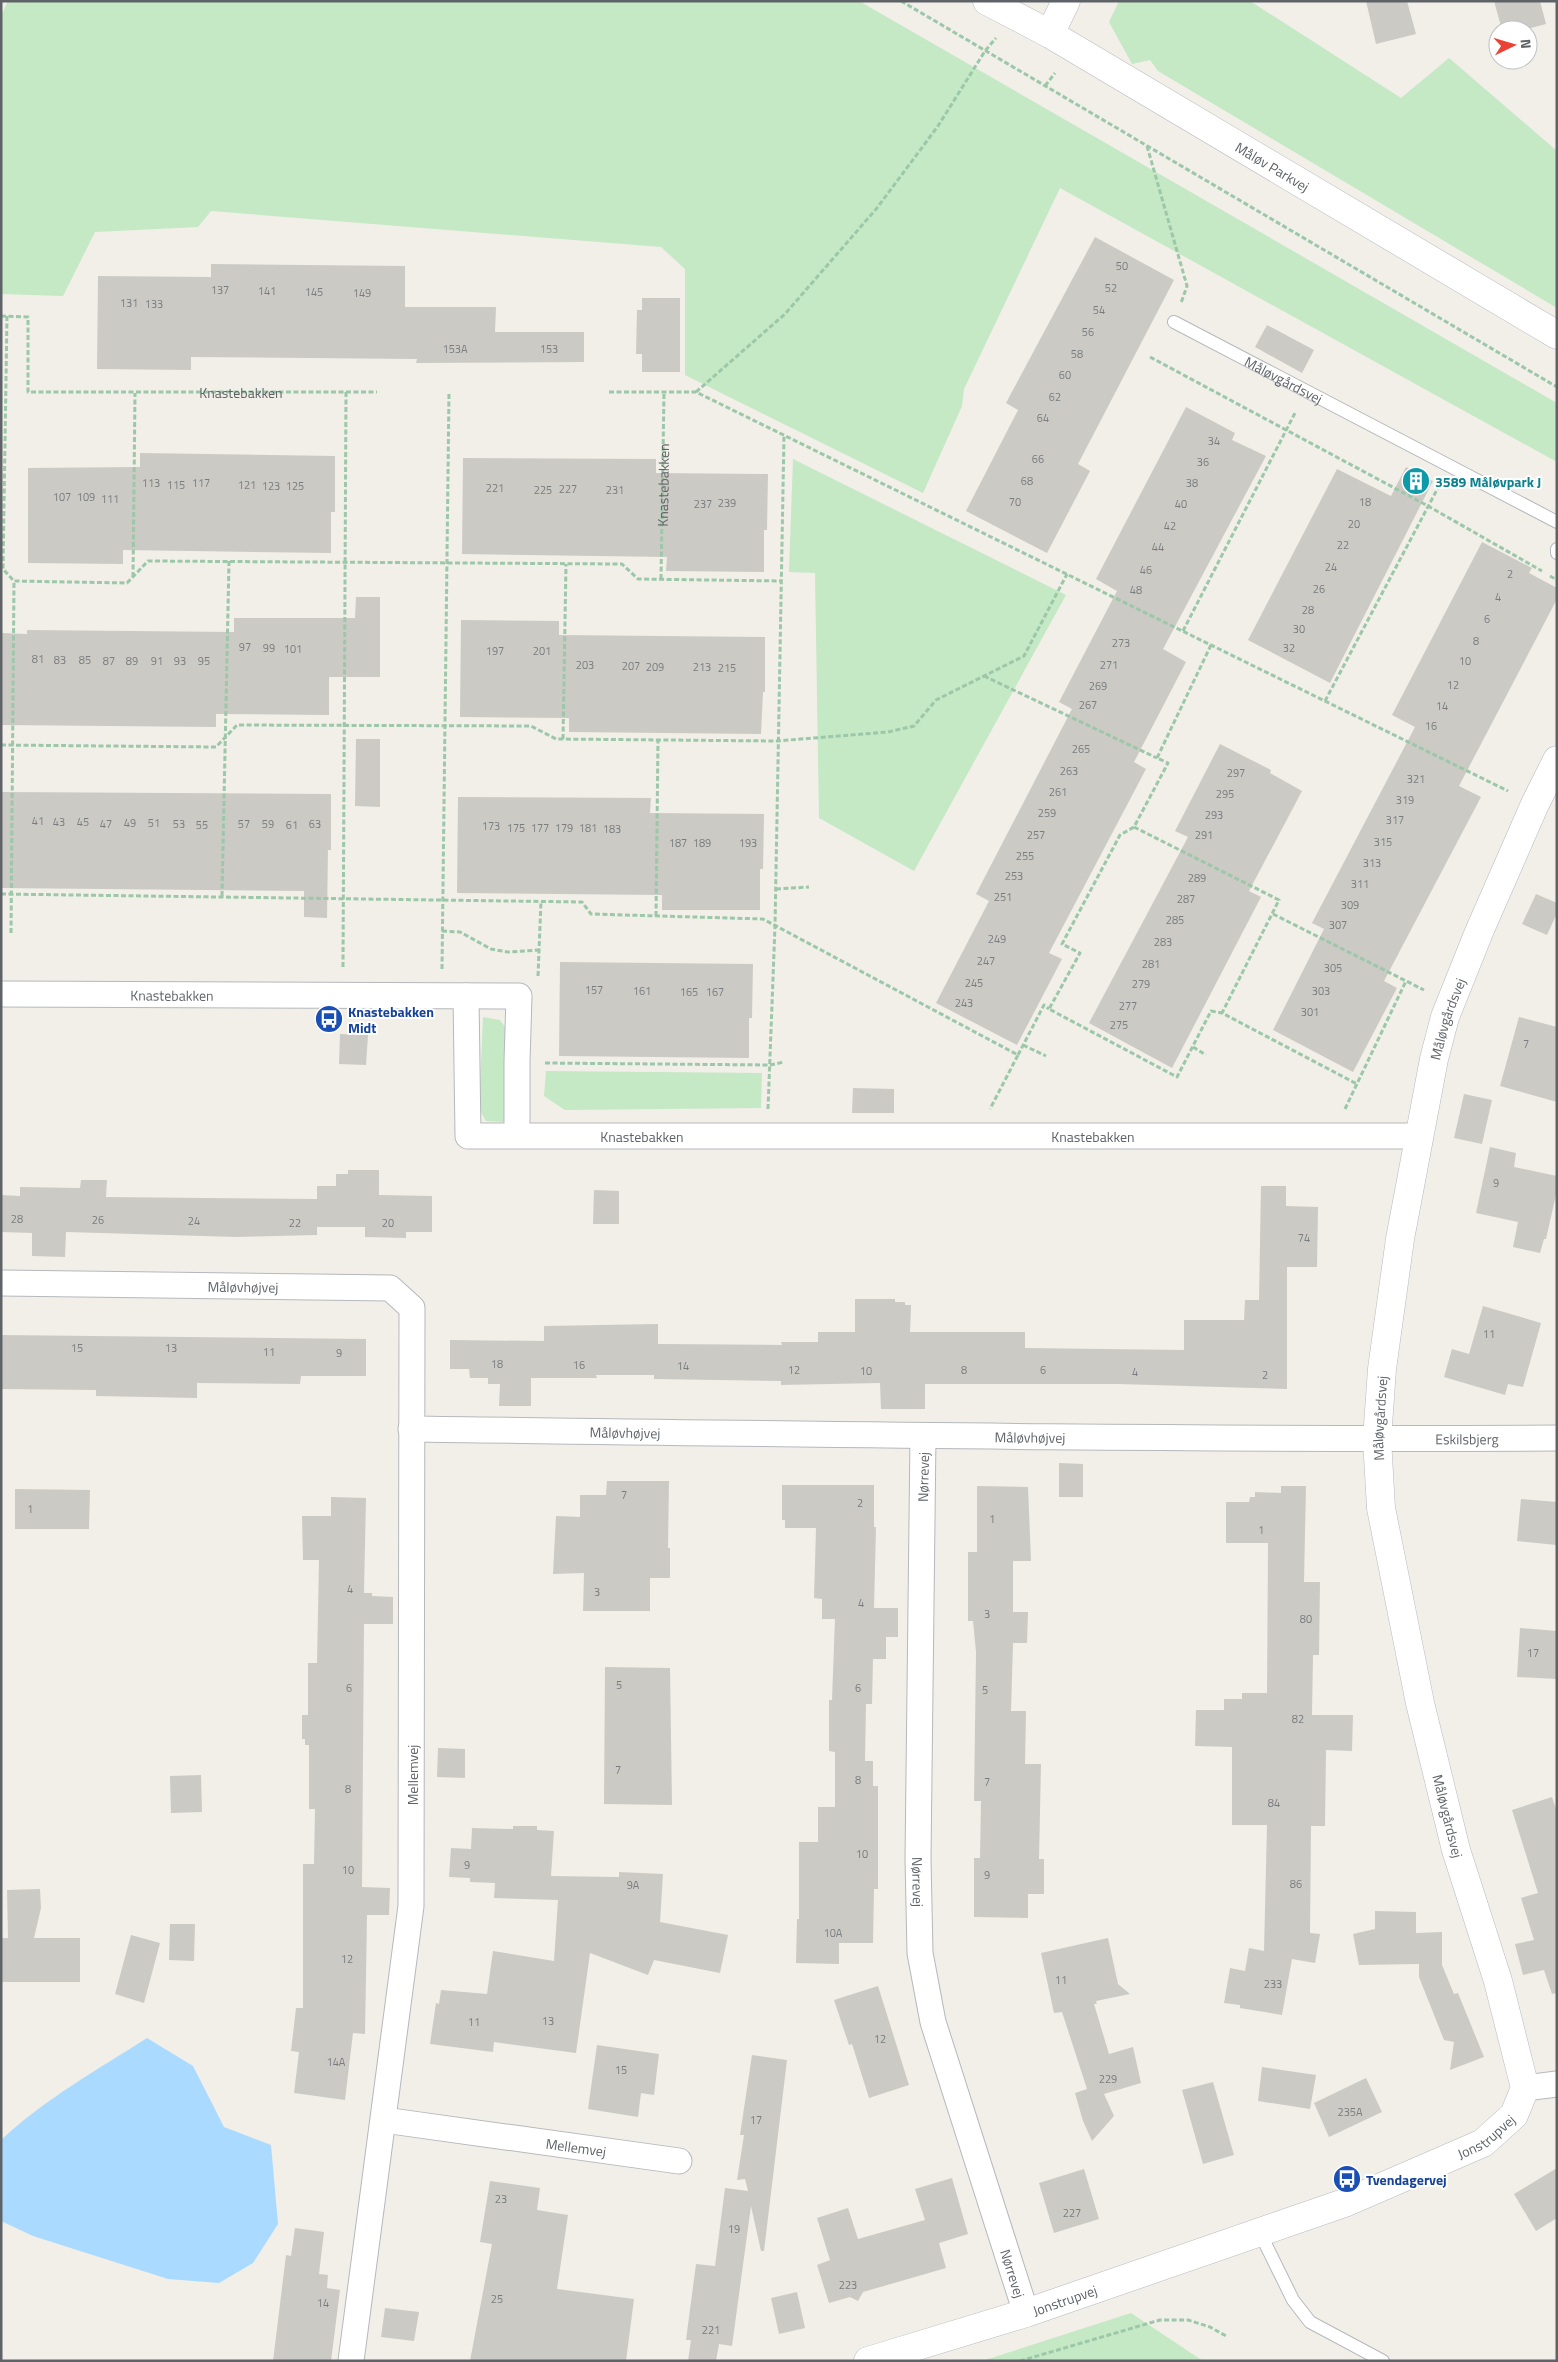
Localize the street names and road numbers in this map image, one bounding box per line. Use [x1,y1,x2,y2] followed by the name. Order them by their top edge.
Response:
[1232,136,1314,196] street label: Måløv Parkvej
[1241,350,1327,408] street label: Måløvgårdsvej
[199,382,283,403] street label: Knastebakken
[651,443,674,527] street label: Knastebakken
[1424,975,1470,1062] street label: Måløvgårdsvej
[130,984,214,1005] street label: Knastebakken
[600,1126,684,1147] street label: Knastebakken
[1051,1126,1135,1147] street label: Knastebakken
[207,1275,279,1297] street label: Måløvhøjvej
[1367,1375,1392,1461] street label: Måløvgårdsvej
[589,1421,661,1443] street label: Måløvhøjvej
[994,1426,1065,1447] street label: Måløvhøjvej
[1435,1428,1499,1449] street label: Eskilsbjerg
[912,1452,934,1502] street label: Nørrevej
[402,1745,423,1805] street label: Mellemvej
[1427,1772,1469,1860] street label: Måløvgårdsvej
[907,1857,930,1907] street label: Nørrevej
[1454,2109,1519,2164] street label: Jonstrupvej
[545,2132,608,2161] street label: Mellemvej
[996,2246,1031,2300] street label: Nørrevej
[1030,2279,1100,2320] street label: Jonstrupvej

